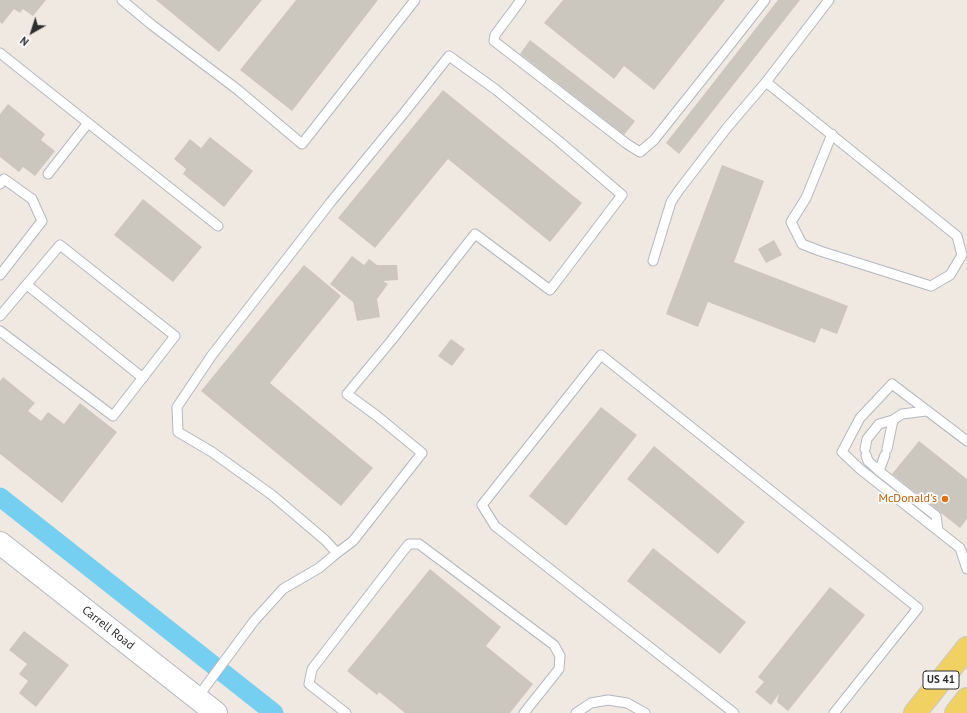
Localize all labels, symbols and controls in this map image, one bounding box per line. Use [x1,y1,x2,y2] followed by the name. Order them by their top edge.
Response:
[12,12,52,52] north arrow
[17,34,32,49] text: N
[878,492,937,506] place label: McDonald's
[940,494,950,504] marker: McDonald's
[79,603,137,653] street label: Carrell Road
[923,671,959,689] road number: US 41

